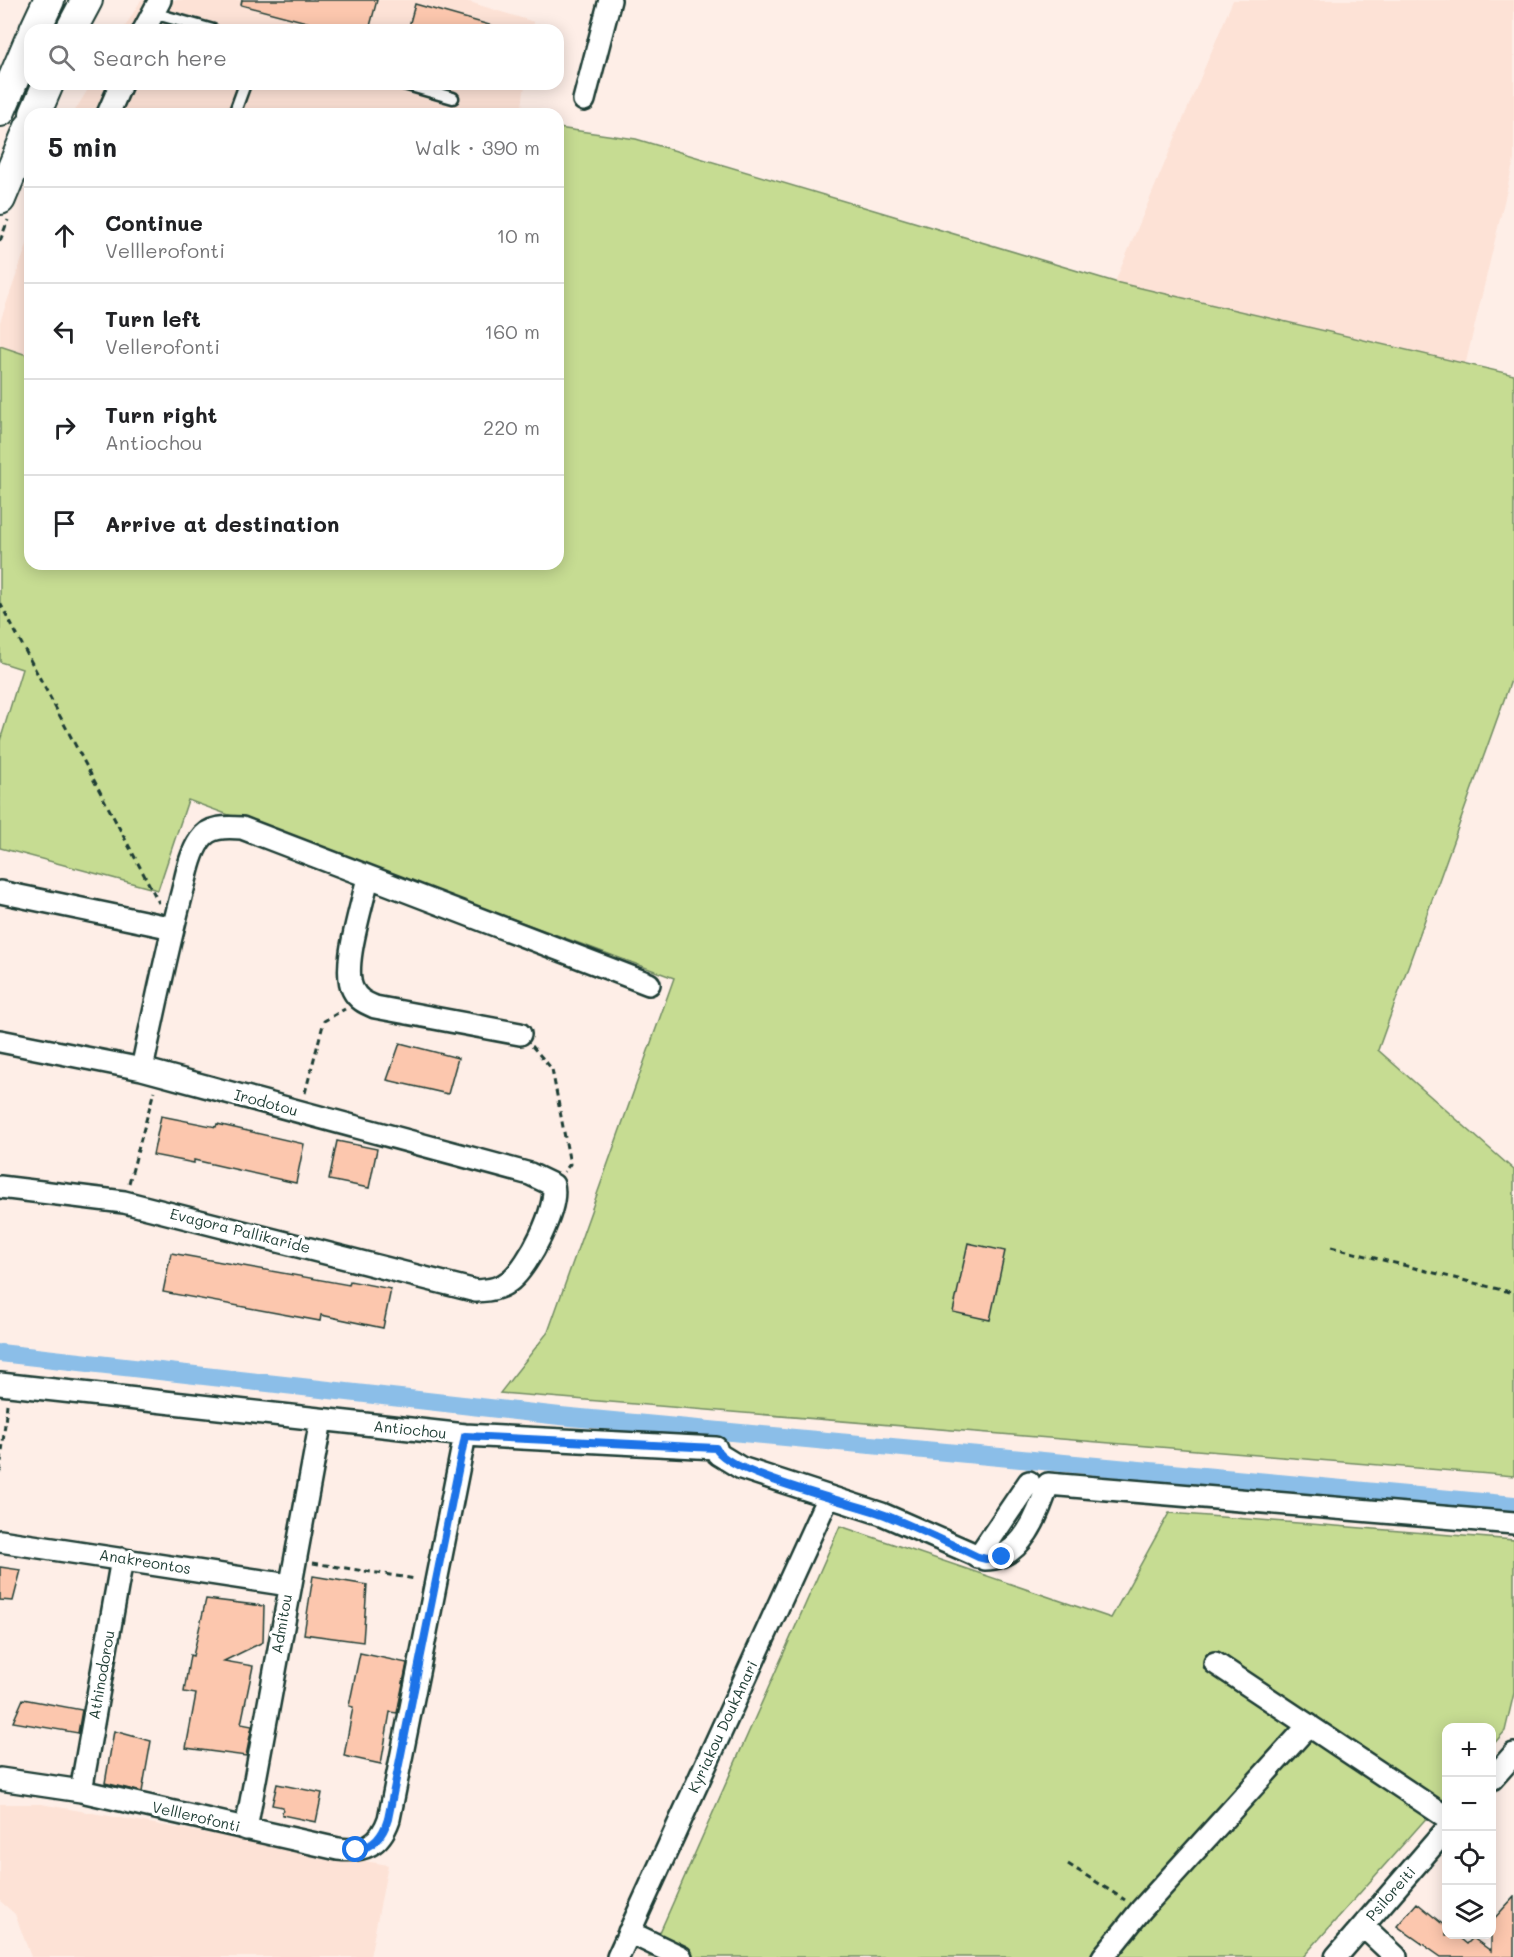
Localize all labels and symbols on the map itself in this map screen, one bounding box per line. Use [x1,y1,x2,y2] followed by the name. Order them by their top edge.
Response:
[232,1084,300,1120] street label: Irodotou
[168,1203,313,1257] street label: Evagora Pallikaride
[373,1415,448,1443] street label: Antiochou
[988,1543,1014,1569] route end
[98,1544,193,1578] street label: Anakreontos
[266,1592,296,1655] street label: Admitou
[83,1629,119,1721] street label: Athinodorou
[683,1657,762,1796] street label: Kyriakou DoukAnari
[150,1796,242,1836] street label: Velllerofonti
[342,1836,368,1862] route start
[1361,1862,1420,1925] street label: Psiloreiti

